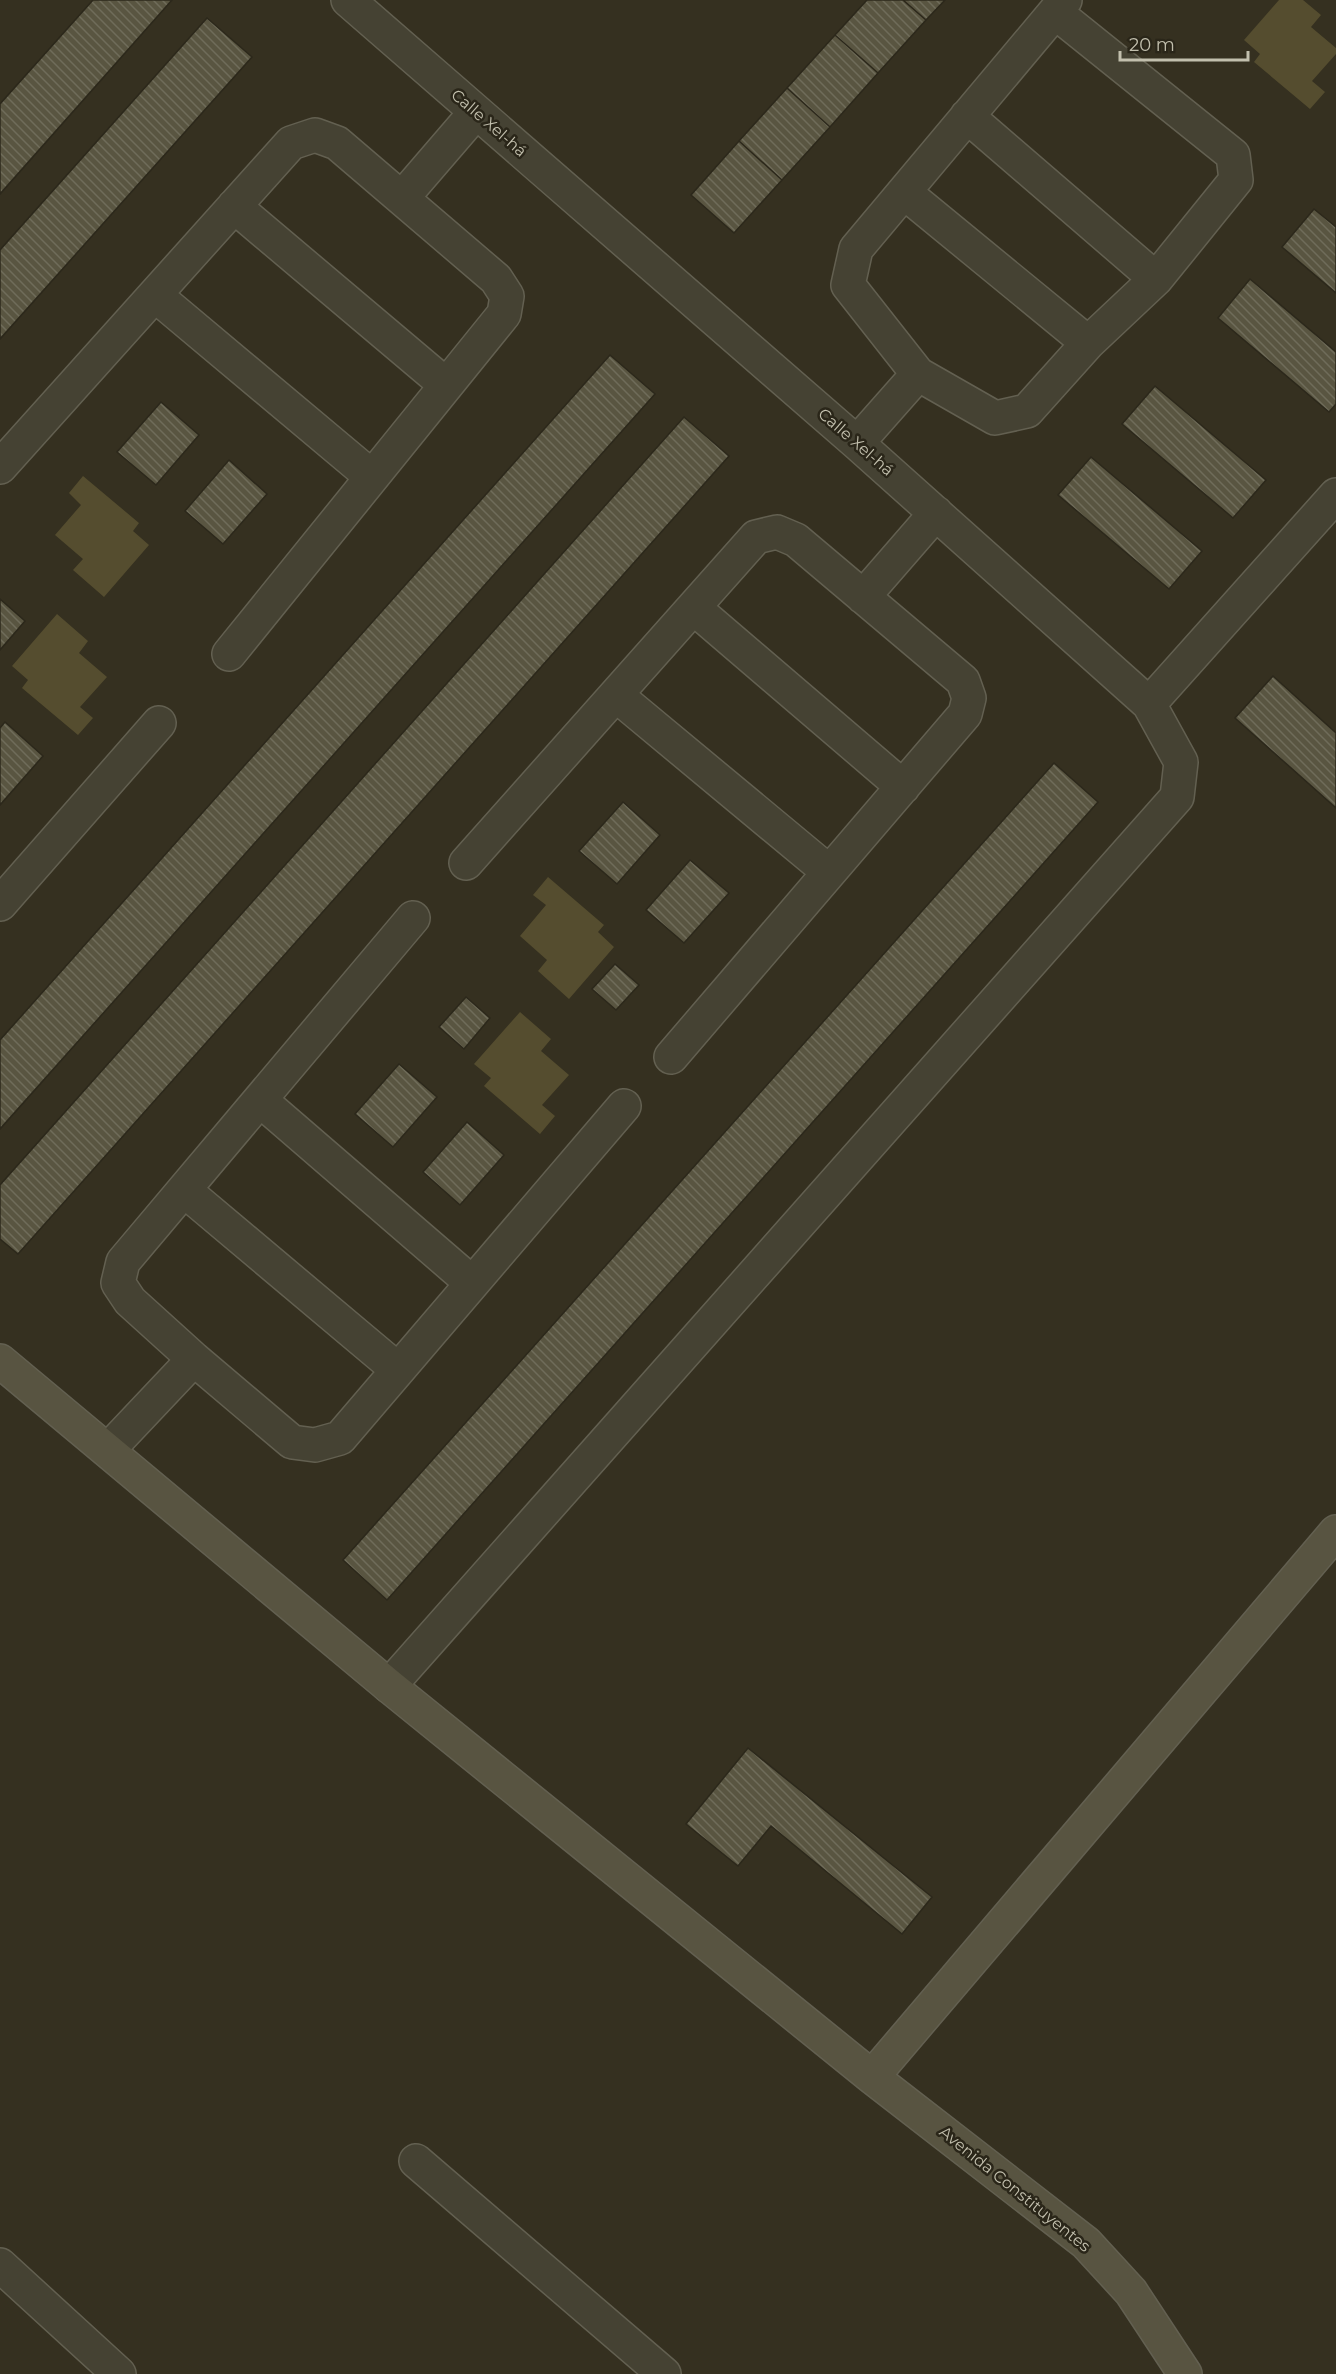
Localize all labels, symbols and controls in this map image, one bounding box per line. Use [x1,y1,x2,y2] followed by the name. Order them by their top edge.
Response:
[1120,24,1248,62] scale bar
[1129,34,1175,56] text: 20 m
[447,85,531,161] street label: Calle Xel-há
[814,404,898,480] street label: Calle Xel-há
[936,2122,1094,2256] street label: Avenida Constituyentes

